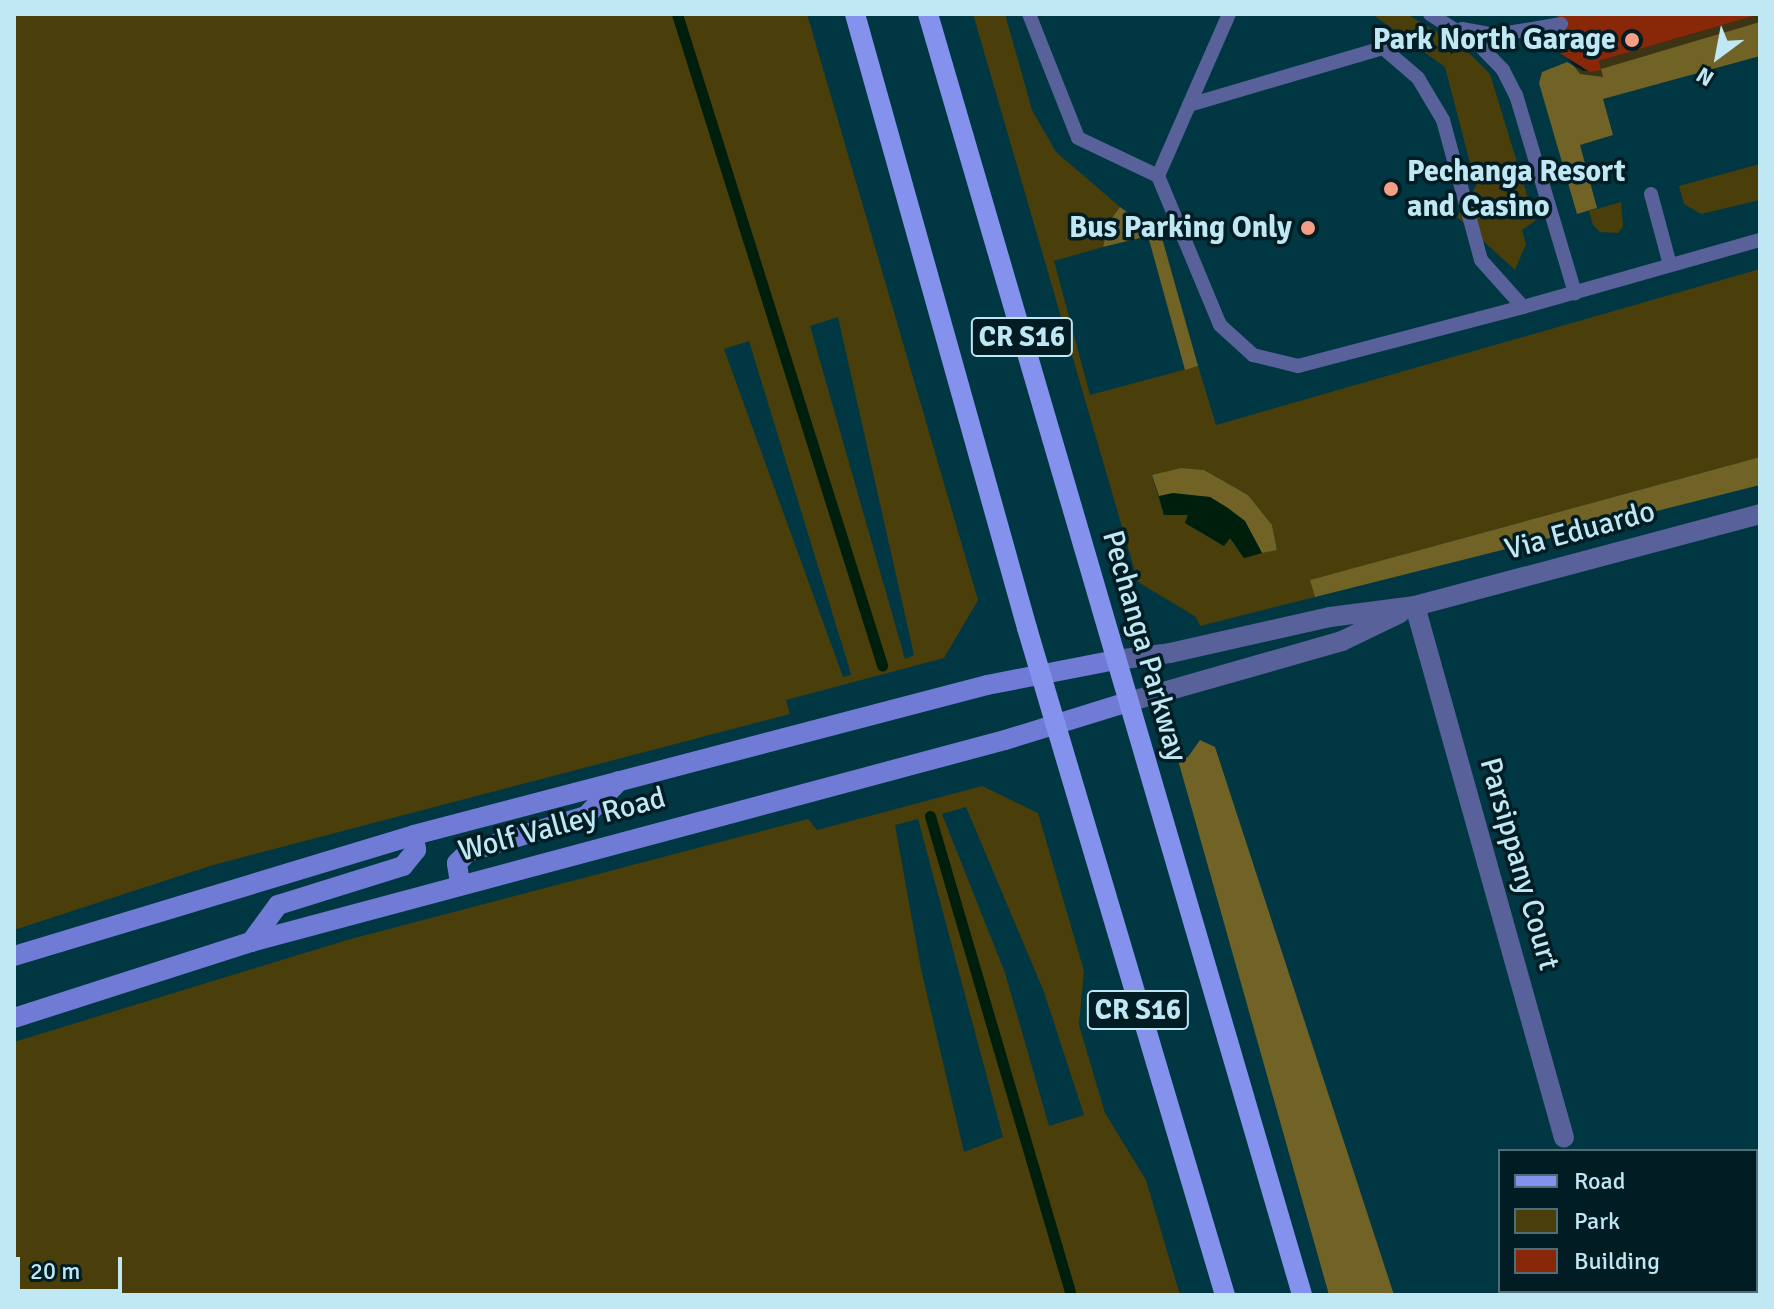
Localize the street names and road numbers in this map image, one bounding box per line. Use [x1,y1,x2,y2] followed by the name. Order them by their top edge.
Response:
[970,313,1074,361] road number: CR S16
[1501,494,1659,568] street label: Via Eduardo
[1094,526,1194,766] street label: Pechanga Parkway
[1471,754,1567,974] street label: Parsippany Court
[455,780,669,870] street label: Wolf Valley Road
[1086,986,1190,1034] road number: CR S16

